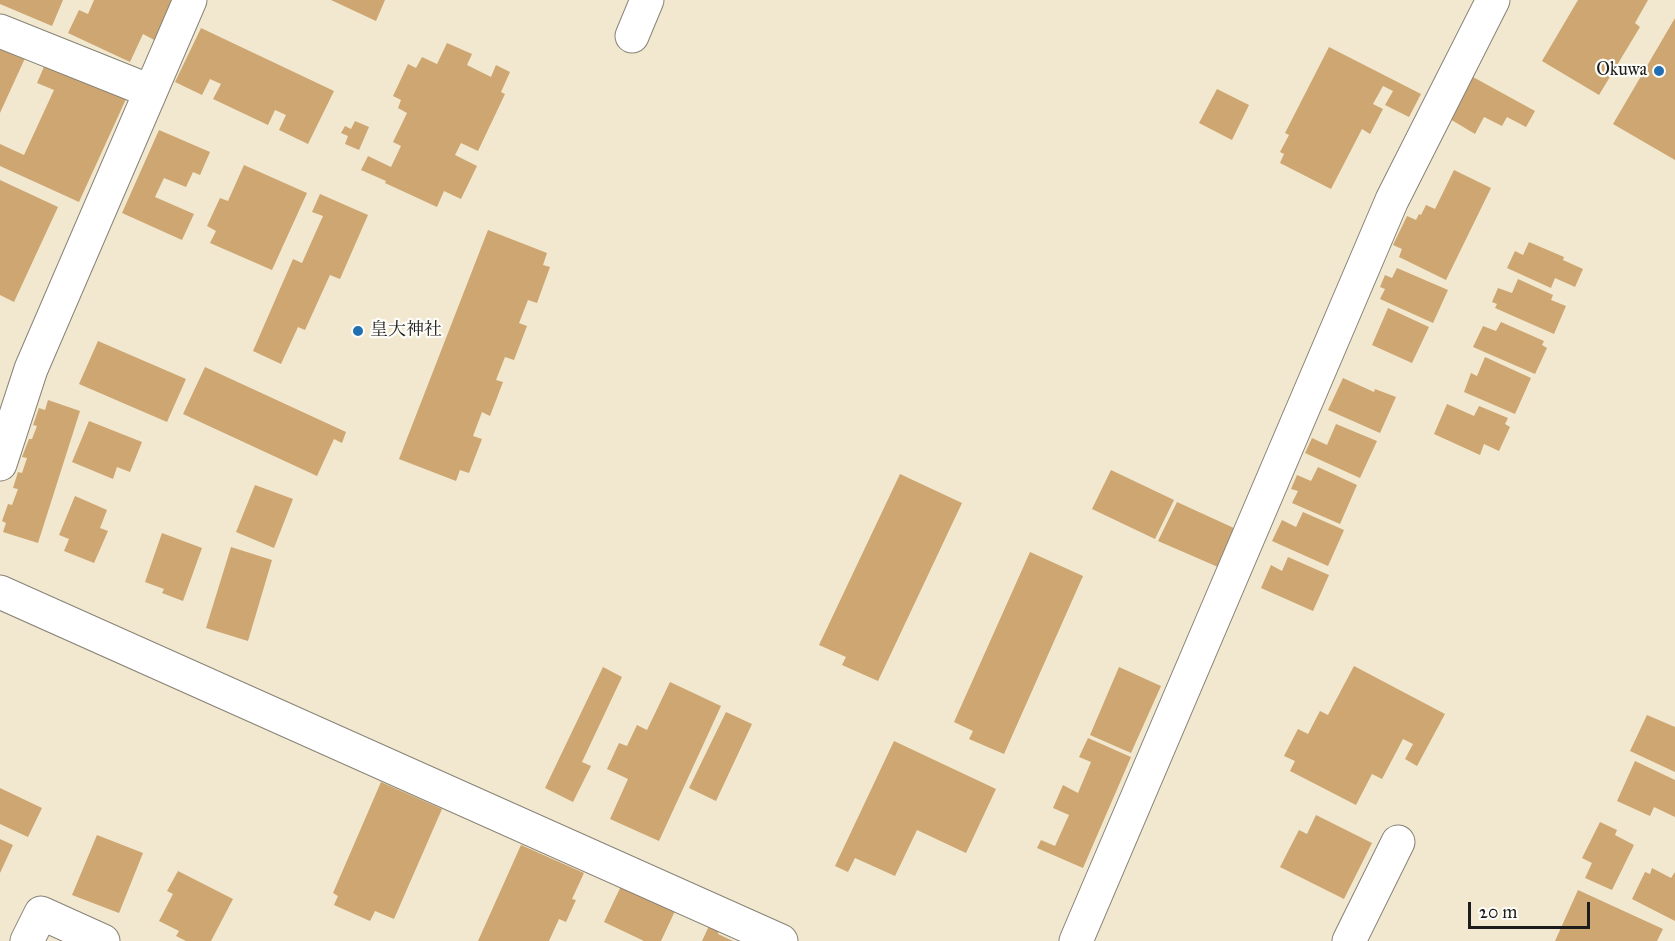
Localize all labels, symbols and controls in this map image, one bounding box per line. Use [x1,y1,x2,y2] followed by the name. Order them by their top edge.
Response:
[1596,60,1647,82] place label: Okuwa
[1652,64,1666,78] marker: Okuwa
[370,320,442,342] place label: 皇大神社
[351,324,365,338] marker: 皇大神社
[1471,890,1592,928] scale bar
[1479,901,1517,923] text: 20 m

